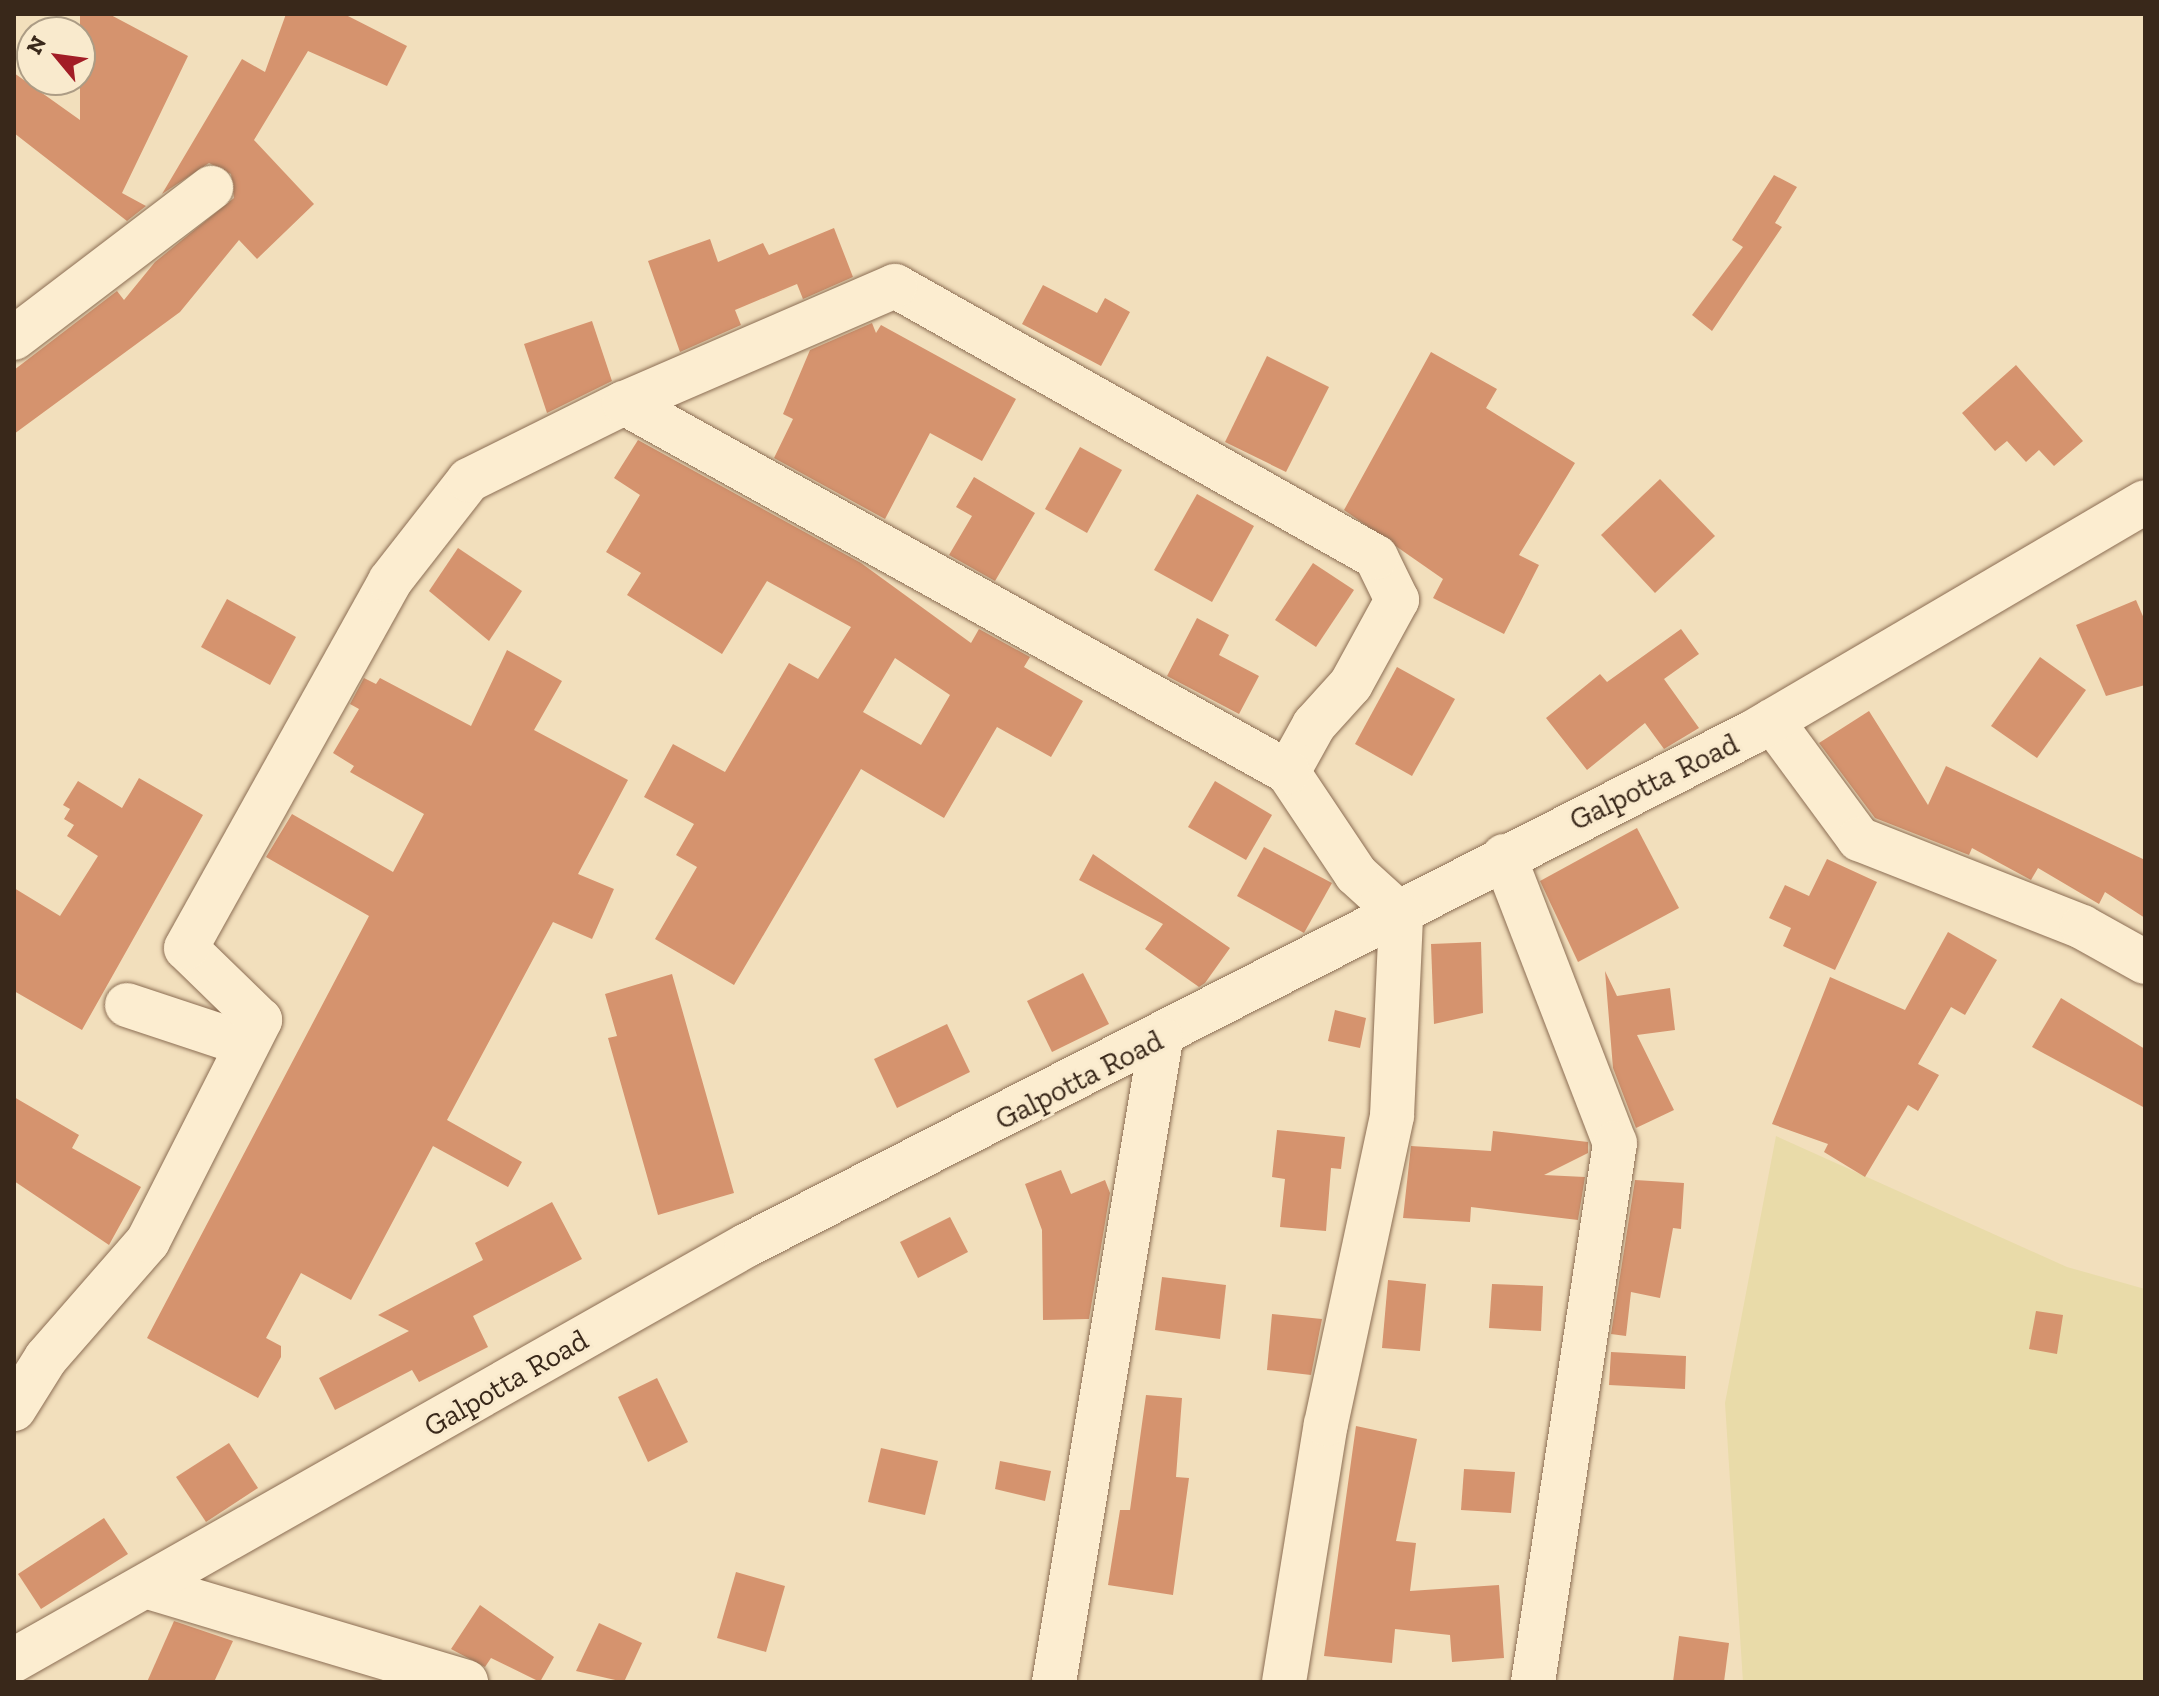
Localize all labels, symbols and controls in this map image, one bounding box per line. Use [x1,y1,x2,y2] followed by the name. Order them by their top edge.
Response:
[16,16,96,96] north arrow
[20,31,52,59] text: N
[1564,726,1744,838] street label: Galpotta Road
[989,1022,1169,1138] street label: Galpotta Road
[418,1322,594,1444] street label: Galpotta Road

